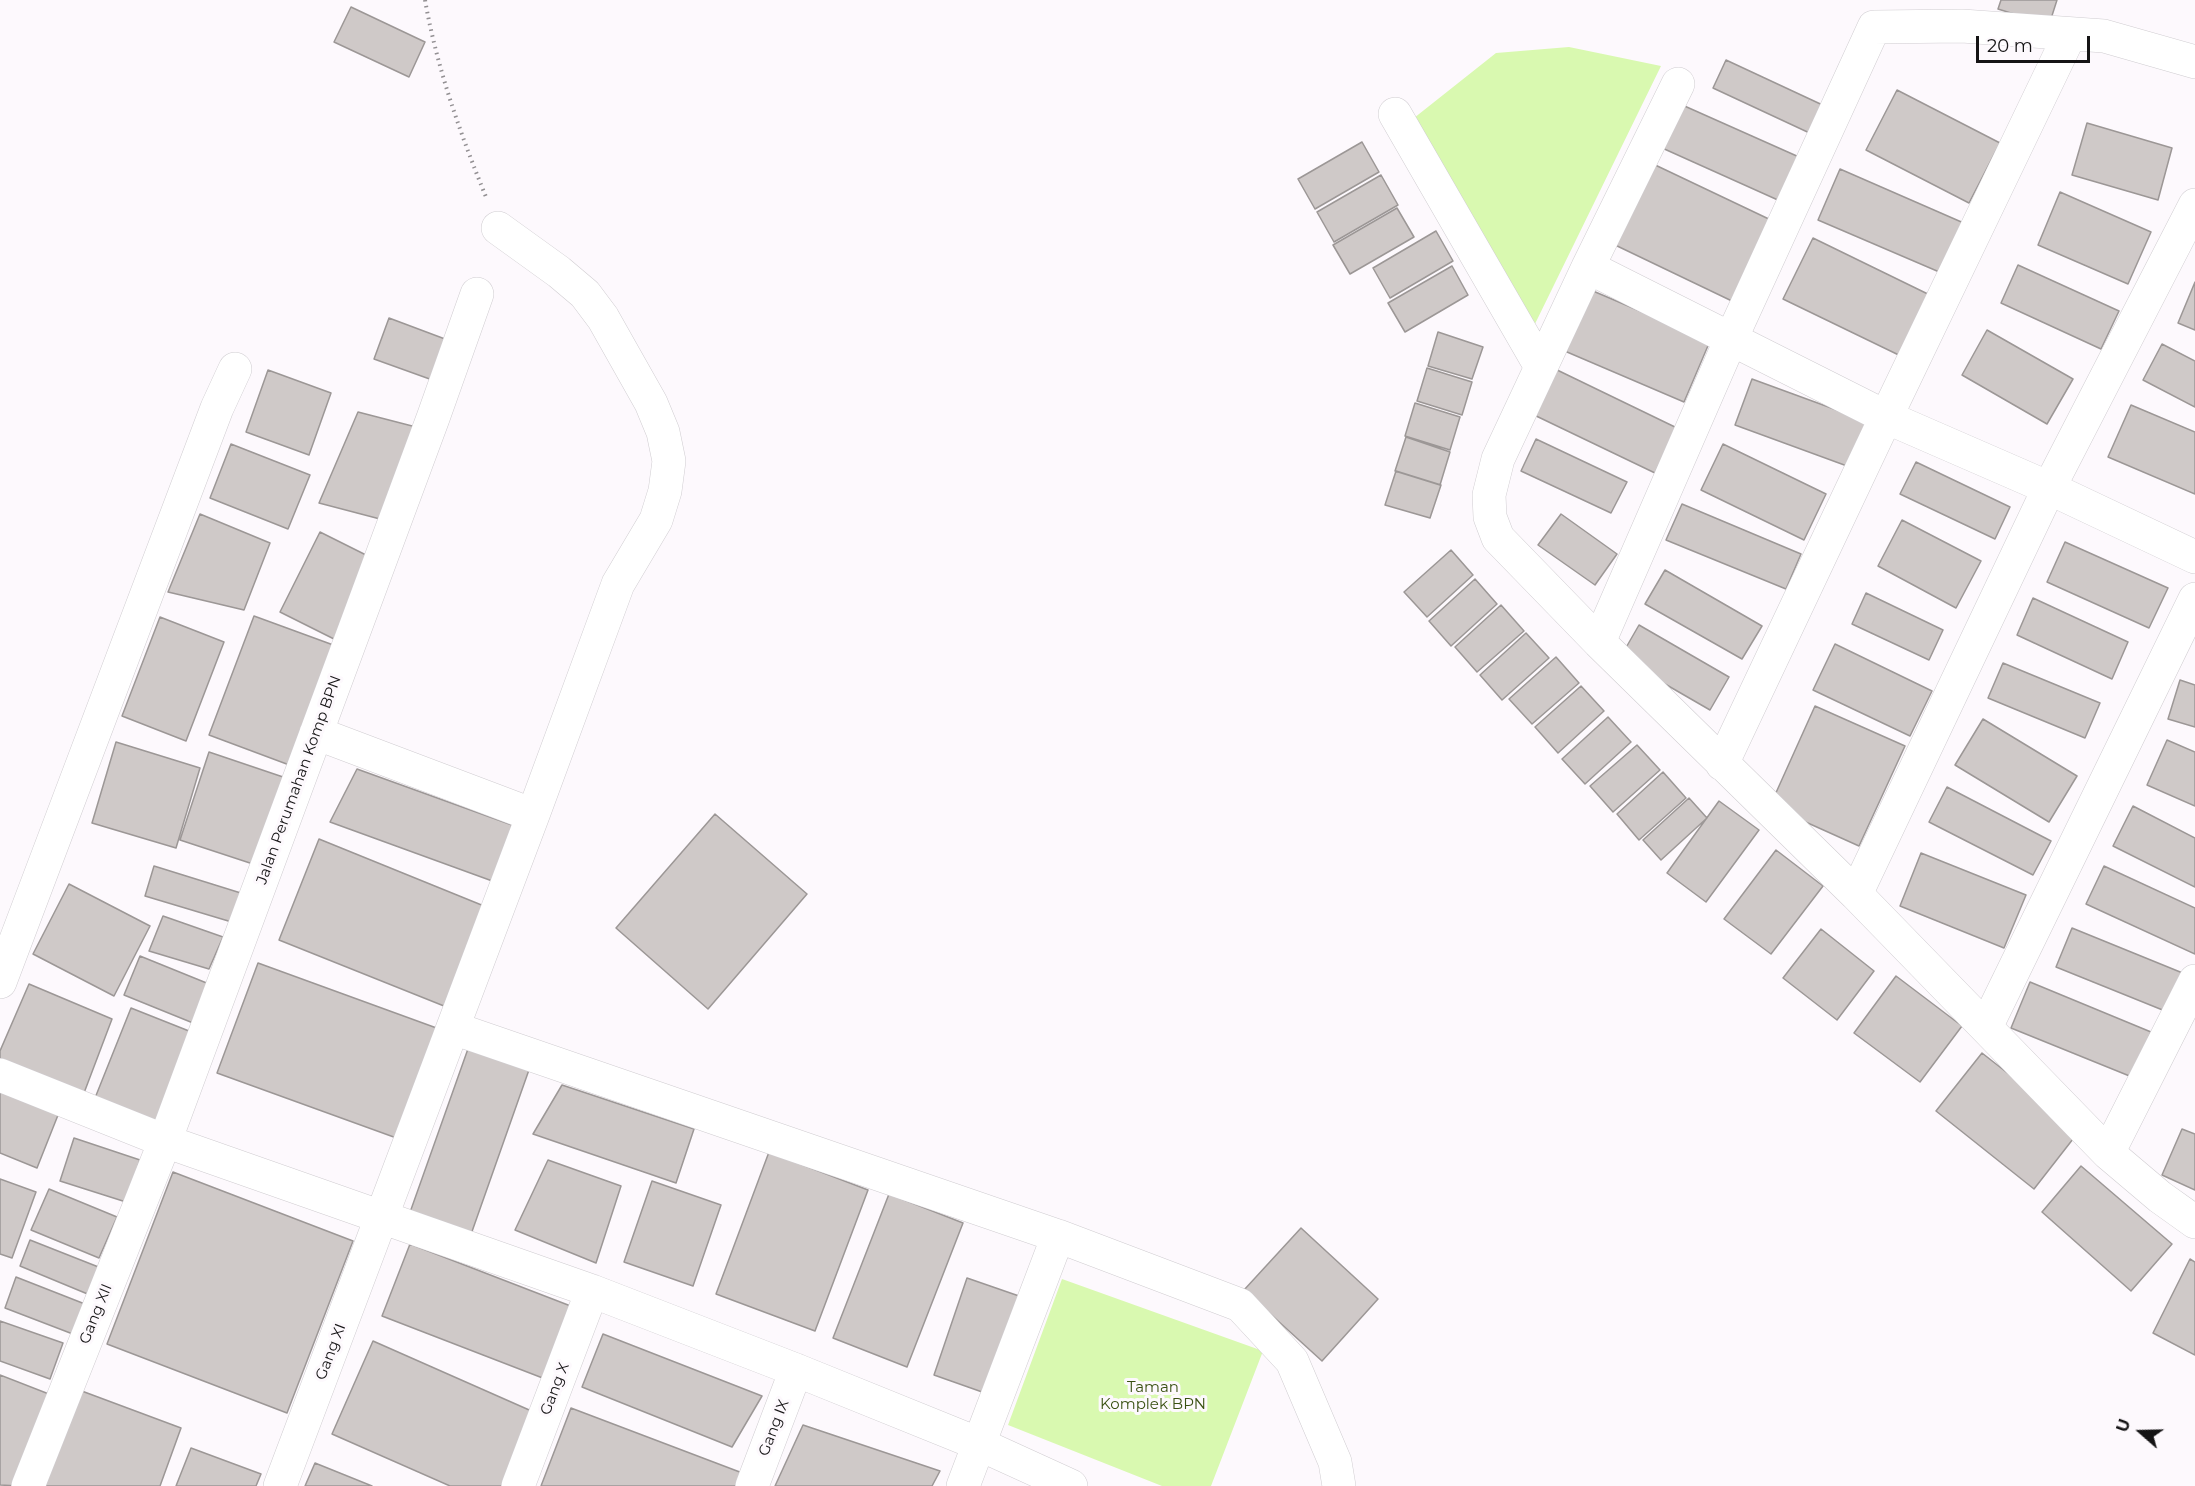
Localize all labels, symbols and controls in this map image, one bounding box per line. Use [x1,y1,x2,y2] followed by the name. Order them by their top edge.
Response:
[1979,24,2093,62] scale bar
[1987,35,2033,57] text: 20 m
[253,673,345,887] street label: Jalan Perumahan Komp BPN
[76,1281,116,1347] street label: Gang XII
[312,1321,350,1383] street label: Gang XI
[537,1360,573,1418] street label: Gang X
[1100,1379,1206,1414] park label: Taman Komplek BPN
[755,1397,793,1459] street label: Gang IX
[2111,1402,2171,1462] north arrow
[2113,1417,2135,1435] text: U

